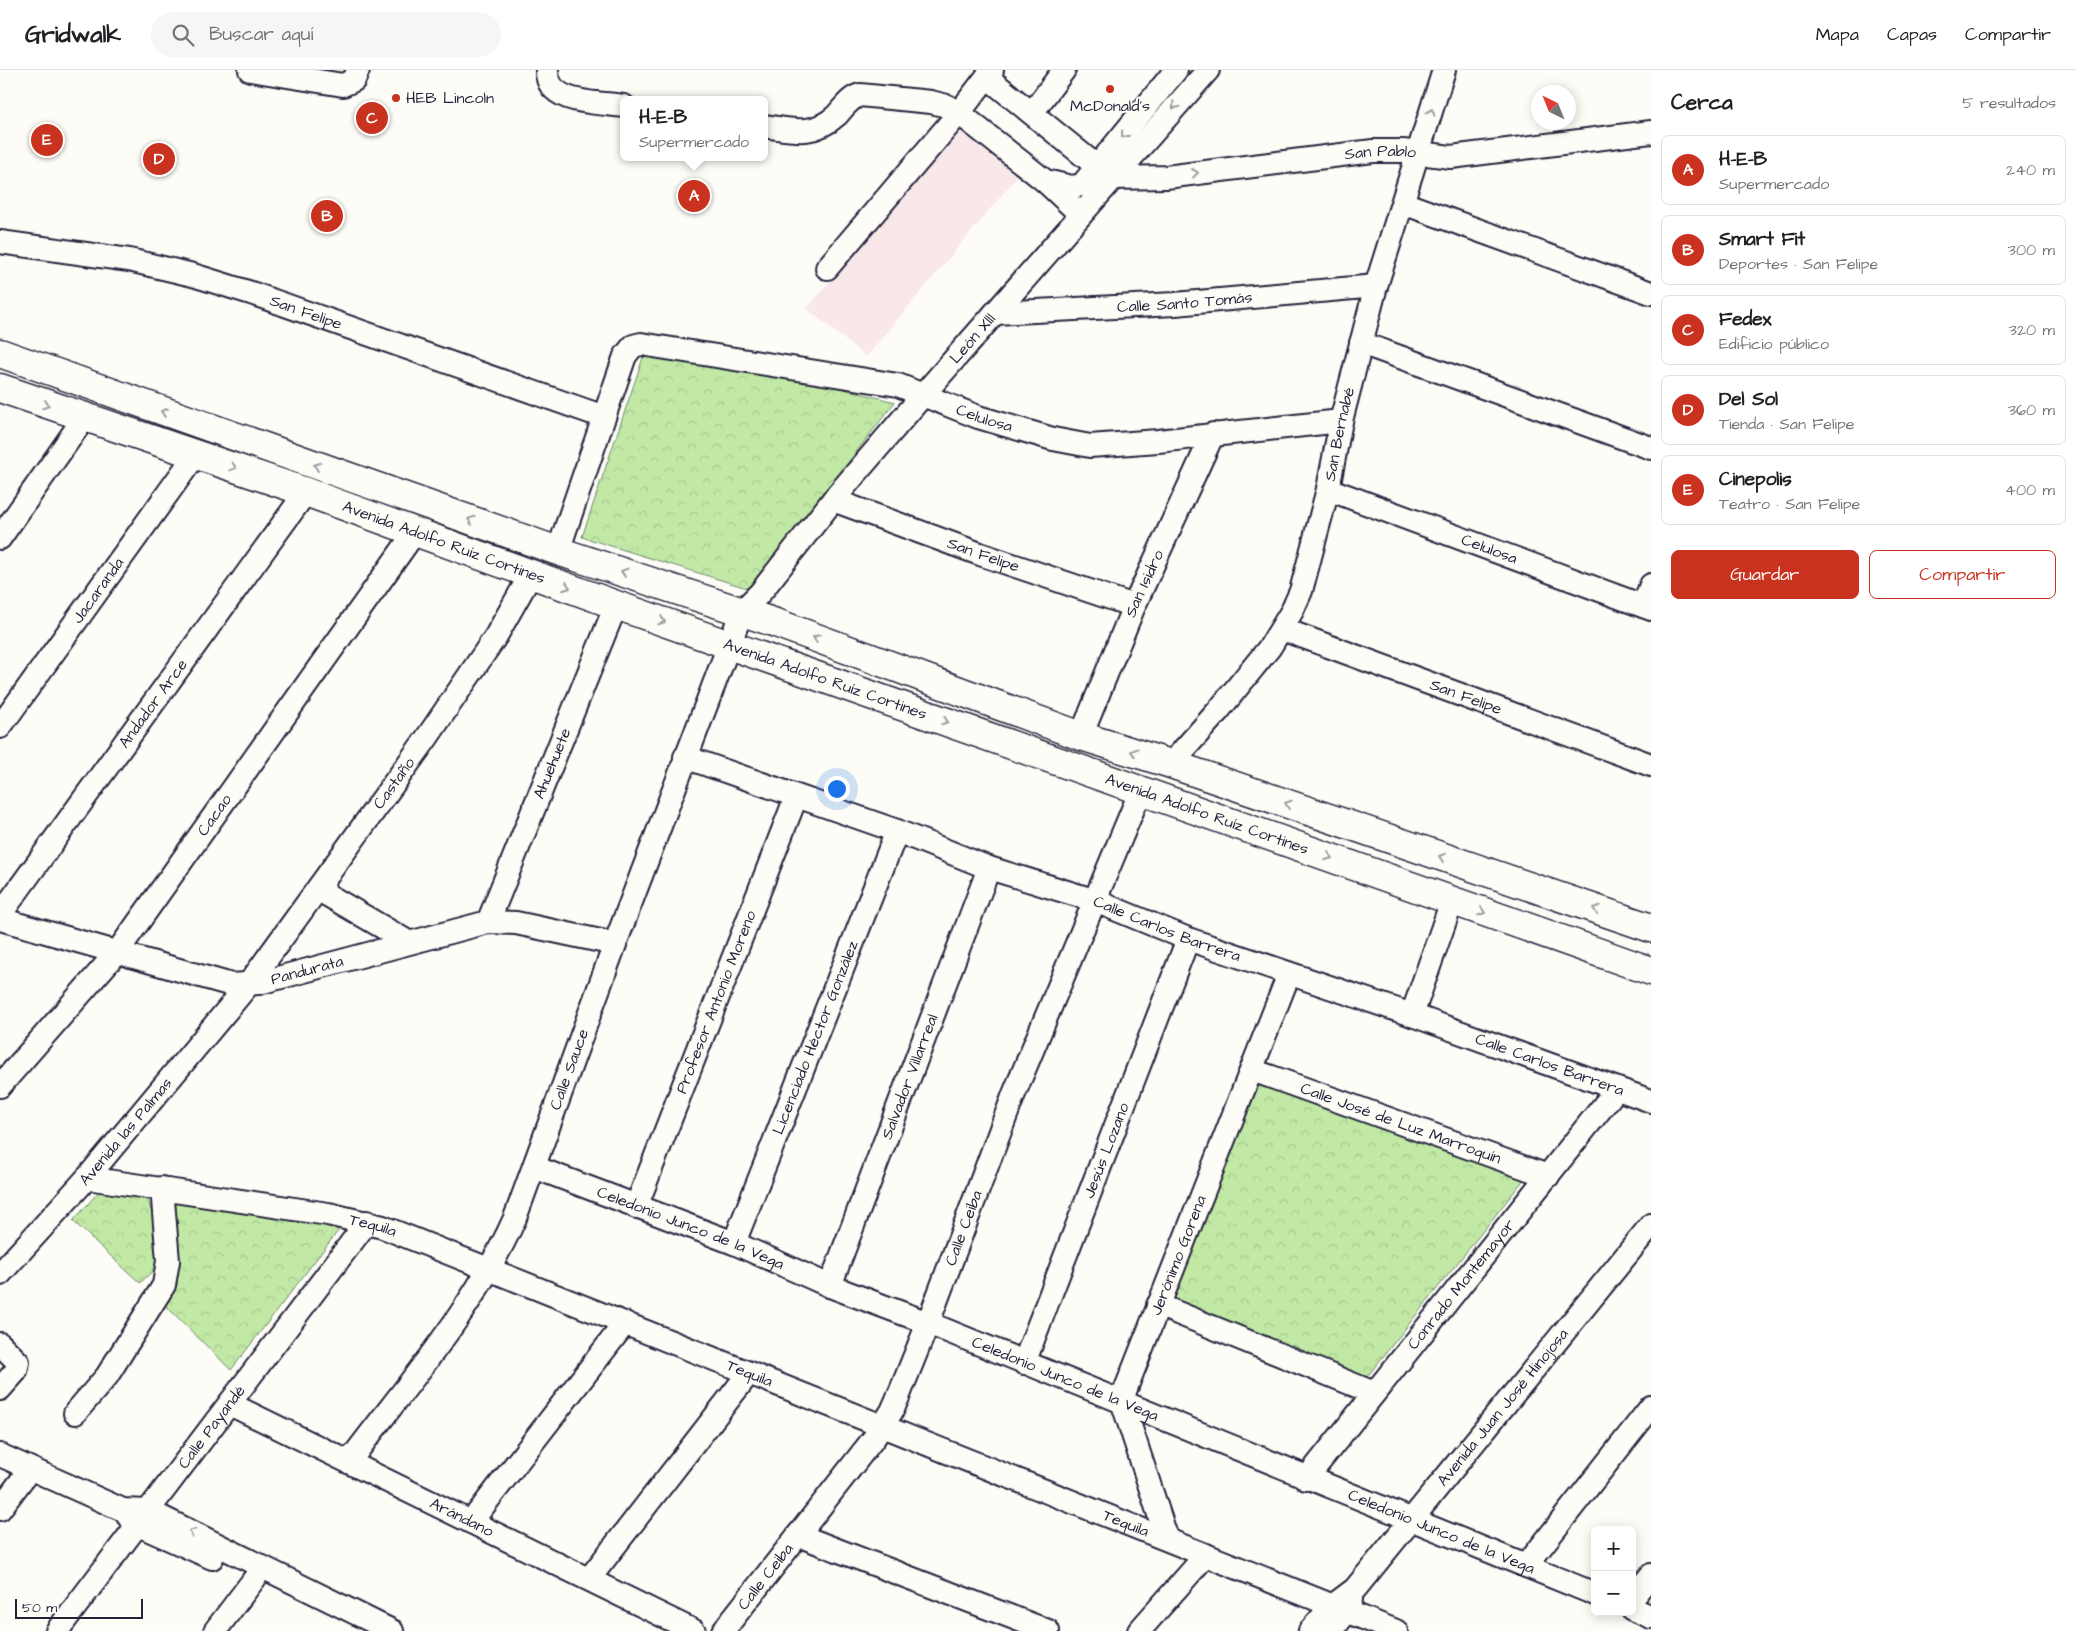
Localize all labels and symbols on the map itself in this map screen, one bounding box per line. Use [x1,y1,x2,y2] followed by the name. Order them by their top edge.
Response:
[1104,83,1116,95] marker: McDonald's
[1531,85,1576,130] north arrow
[406,87,494,109] place label: HEB Lincoln
[390,92,402,104] marker: HEB Lincoln
[1070,95,1150,117] place label: McDonald's
[356,99,388,137] pin: C
[1172,101,1181,110] one-way arrow
[1425,108,1435,117] one-way arrow
[31,121,63,159] pin: E
[1120,130,1129,139] one-way arrow
[143,140,175,178] pin: D
[1343,140,1417,165] street label: San Pablo
[1191,168,1199,179] one-way arrow
[678,177,710,215] pin: A
[311,197,343,235] pin: B
[1117,286,1253,318] street label: Calle Santo Tomás
[267,290,345,335] street label: San Felipe
[944,309,1001,368] street label: León Xlll
[1319,384,1360,483] street label: San Bernabé
[953,398,1015,438] street label: Celulosa
[41,399,50,409] one-way arrow
[160,408,169,418] one-way arrow
[229,461,237,471] one-way arrow
[314,462,322,472] one-way arrow
[340,495,548,589] street label: Avenida Adolfo Ruíz Cortines
[467,516,475,526] one-way arrow
[1458,528,1520,569] street label: Celulosa
[944,532,1023,578] street label: San Felipe
[1120,546,1169,621] street label: San Isidro
[67,553,129,628] street label: Jacaranda
[621,568,629,578] one-way arrow
[563,581,571,591] one-way arrow
[657,615,665,625] one-way arrow
[720,633,930,725] street label: Avenida Adolfo Ruíz Cortines
[812,634,821,644] one-way arrow
[113,654,193,752] street label: Andador Arce
[1427,673,1505,720] street label: San Felipe
[940,715,949,725] one-way arrow
[528,724,576,802] street label: Ahuehuete
[1130,748,1139,758] one-way arrow
[368,753,420,814] street label: Castaño
[1102,768,1312,860] street label: Avenida Adolfo Ruíz Cortines
[824,776,850,802] your location
[192,790,237,840] street label: Cacao
[1284,800,1293,810] one-way arrow
[1324,851,1333,861] one-way arrow
[1438,853,1446,863] one-way arrow
[1090,890,1244,967] street label: Calle Carlos Barrera
[1592,905,1600,915] one-way arrow
[1477,906,1486,916] one-way arrow
[670,907,762,1097] street label: Profesor Antonio Moreno
[767,937,864,1138] street label: Licenciado Héctor González
[268,950,346,990] street label: Pandurata
[876,1011,943,1142] street label: Salvador Villarreal
[544,1025,594,1113] street label: Calle Sauce
[1472,1028,1627,1101] street label: Calle Carlos Barrera
[74,1073,177,1191] street label: Avenida las Palmas
[1297,1077,1504,1169] street label: Calle José de Luz Marroquín
[1078,1099,1135,1201] street label: Jesús Lozano
[594,1181,788,1275] street label: Celedonio Junco de la Vega
[939,1187,988,1269] street label: Calle Ceiba
[1145,1192,1212,1318] street label: Jerónimo Gorena
[347,1208,400,1242] street label: Tequila
[1402,1214,1520,1354] street label: Conrado Montemayor
[1432,1324,1573,1491] street label: Avenida Juan José Hinojosa
[969,1331,1162,1427] street label: Celedonio Junco de la Vega
[723,1354,776,1392] street label: Tequila
[173,1380,251,1473] street label: Calle Payandé
[1345,1484,1538,1579] street label: Celedonio Junco de la Vega
[426,1492,497,1542] street label: Arándano
[1100,1504,1152,1542] street label: Tequila
[188,1528,197,1538] one-way arrow
[732,1539,799,1615] street label: Calle Ceiba
[15,1596,142,1619] scale bar

